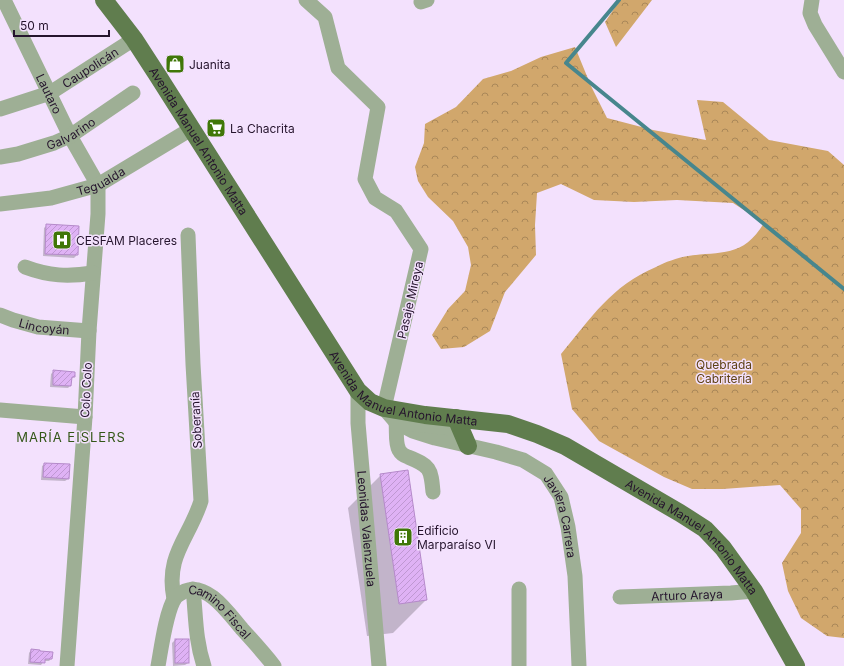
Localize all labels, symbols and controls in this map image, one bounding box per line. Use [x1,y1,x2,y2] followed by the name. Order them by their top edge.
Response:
[14,12,109,38] scale bar
[20,18,49,33] text: 50 m
[59,44,121,91] street label: Caupolicán
[164,53,186,75] shop icon: Juanita
[189,57,230,72] place label: Juanita
[147,64,252,218] street label: Avenida Manuel Antonio Matta
[33,71,66,116] street label: Lautaro
[44,114,98,152] street label: Galvarino
[205,117,227,139] supermarket icon: La Chacrita
[230,121,295,136] place label: La Chacrita
[75,163,127,198] street label: Tegualda
[51,229,73,251] hospital icon: CESFAM Placeres
[76,233,177,248] place label: CESFAM Placeres
[394,260,426,340] street label: Pasaje Mireya
[17,315,70,337] street label: Lincoyán
[327,348,478,428] street label: Avenida Manuel Antonio Matta
[696,357,752,386] park label: Quebrada Cabritería
[77,362,95,418] street label: Colo Colo
[187,391,205,449] street label: Soberanía
[16,429,126,445] district label: MARÍA EISLERS
[355,470,380,587] street label: Leonidas Valenzuela
[541,471,580,559] street label: Javiera Carrera
[623,476,761,597] street label: Avenida Manuel Antonio Matta
[417,523,496,552] place label: Edificio Marparaíso VI
[392,526,414,548] building icon: Edificio Marparaíso VI
[188,582,254,641] street label: Camino Fiscal
[651,586,723,603] street label: Arturo Araya

